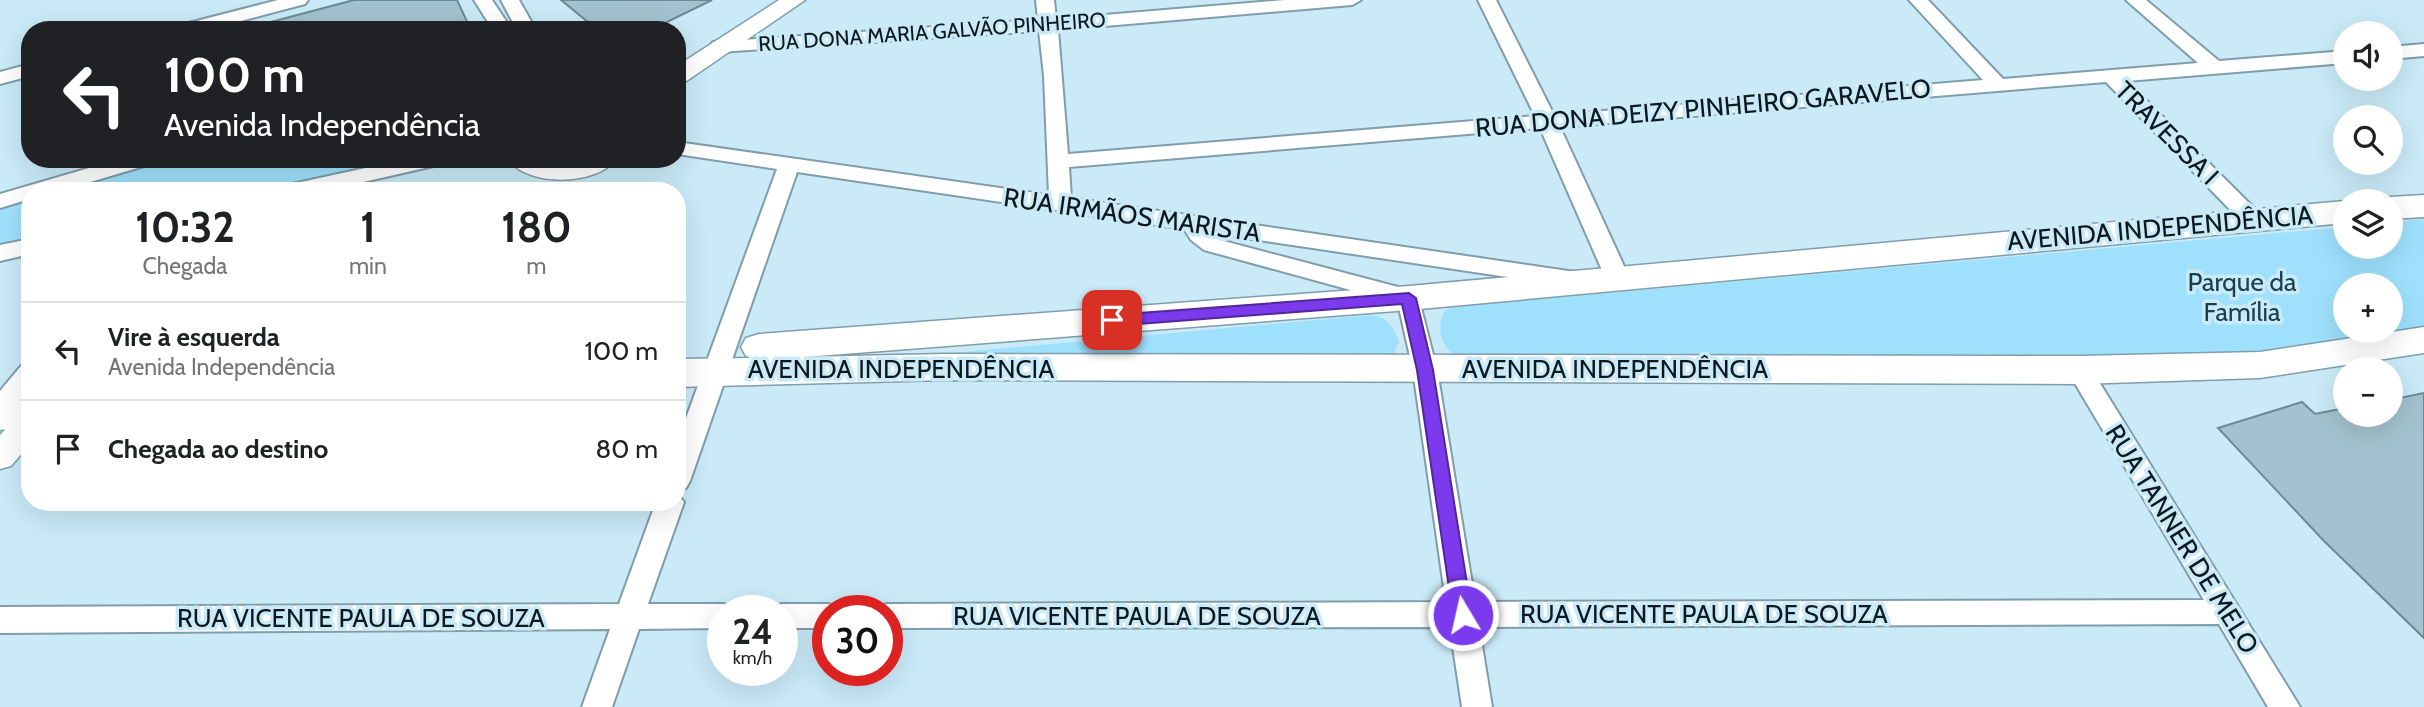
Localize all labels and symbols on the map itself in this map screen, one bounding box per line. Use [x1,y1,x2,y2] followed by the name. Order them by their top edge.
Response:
[757,6,1107,56] street label: RUA DONA MARIA GALVÃO PINHEIRO
[1474,72,1932,144] street label: RUA DONA DEIZY PINHEIRO GARAVELO
[2109,75,2225,191] street label: TRAVESSA I
[1001,181,1263,249] street label: RUA IRMÃOS MARISTA
[2006,199,2314,257] street label: AVENIDA INDEPENDÊNCIA
[2187,266,2297,328] park label: Parque da Família
[1082,290,1142,350] pin
[748,353,1054,385] street label: AVENIDA INDEPENDÊNCIA
[1462,353,1768,385] street label: AVENIDA INDEPENDÊNCIA
[2098,419,2266,659] street label: RUA TANNER DE MELO
[1426,578,1500,652] position arrow
[812,595,903,686] speed limit sign: 30
[1520,598,1888,630] street label: RUA VICENTE PAULA DE SOUZA
[953,600,1321,632] street label: RUA VICENTE PAULA DE SOUZA
[177,602,545,634] street label: RUA VICENTE PAULA DE SOUZA

